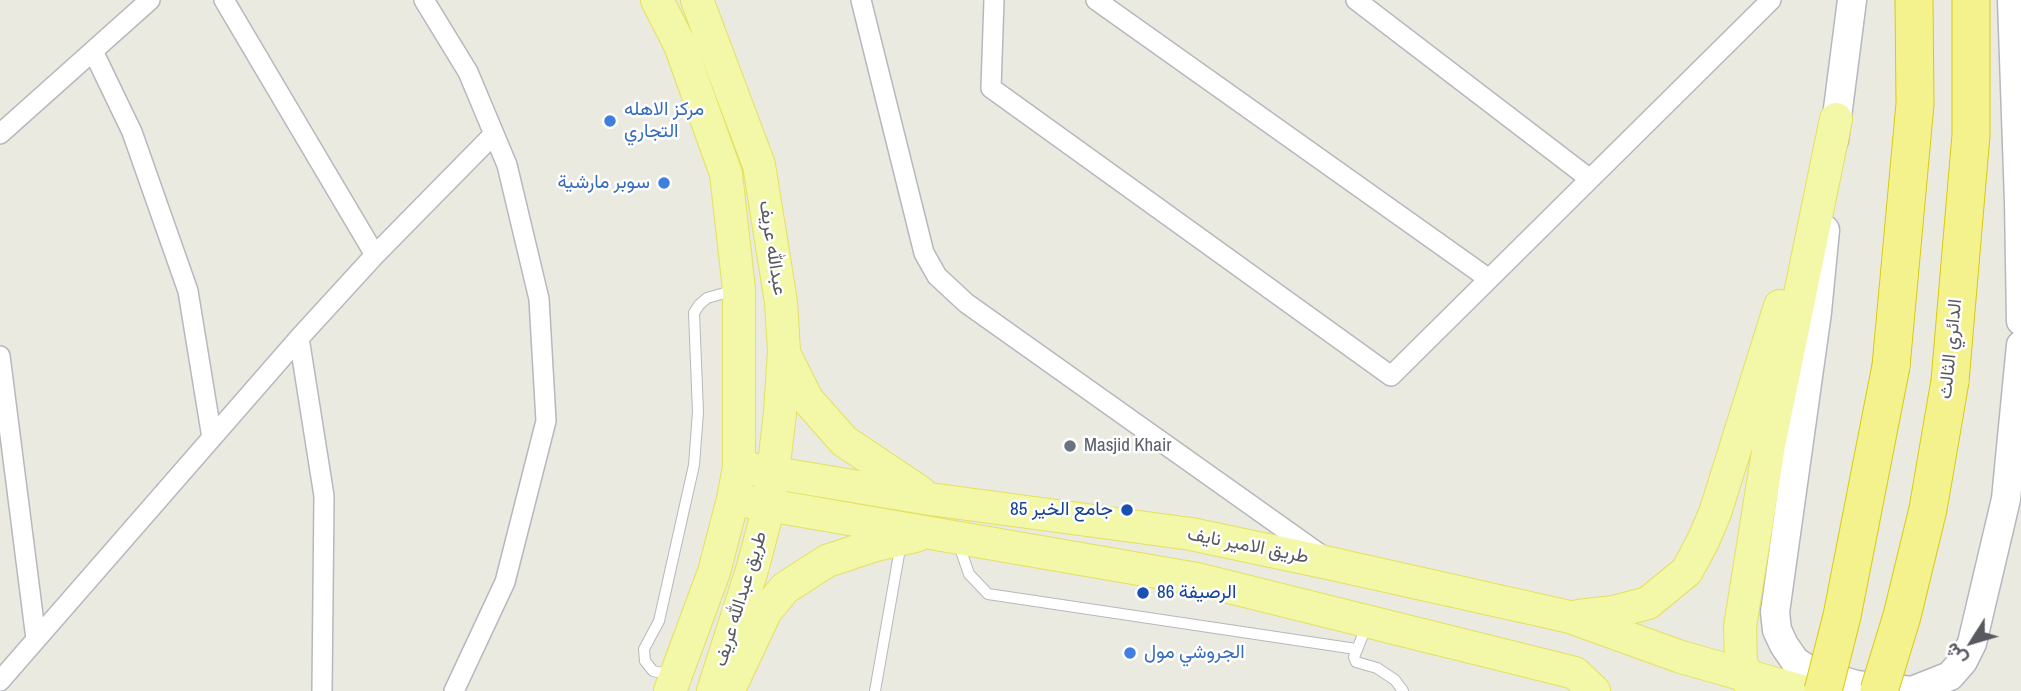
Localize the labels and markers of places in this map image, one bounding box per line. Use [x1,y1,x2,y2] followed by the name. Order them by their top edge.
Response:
[624,99,704,143] place label: مركز الاهله التجاري
[602,113,618,129] marker: مركز الاهله التجاري
[557,172,650,194] place label: سوبر مارشية
[656,175,672,191] marker: سوبر مارشية
[1084,435,1171,457] place label: Masjid Khair
[1062,438,1078,454] marker: Masjid Khair
[1010,499,1113,521] place label: جامع الخير 85
[1119,502,1135,518] marker: جامع الخير 85
[1157,582,1236,604] place label: الرصيفة 86
[1135,585,1151,601] marker: الرصيفة 86
[1144,642,1245,664] place label: الجروشي مول
[1122,645,1138,661] marker: الجروشي مول

